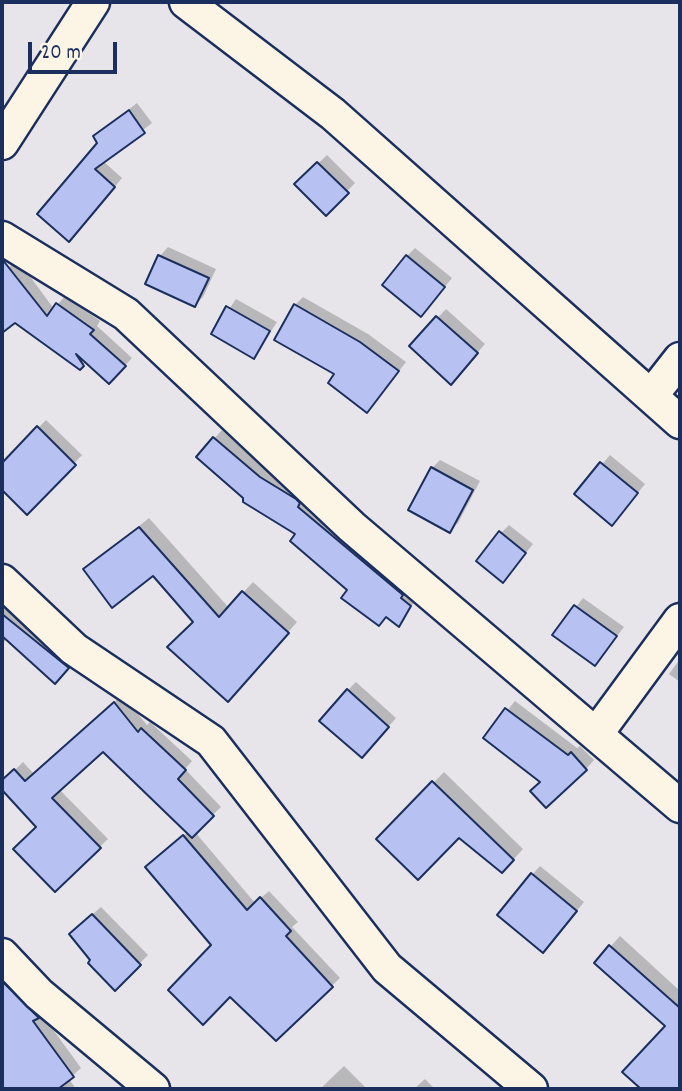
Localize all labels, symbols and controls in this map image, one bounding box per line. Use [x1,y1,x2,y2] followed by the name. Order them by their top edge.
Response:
[32,28,121,72] scale bar
[41,39,81,69] text: 20 m

